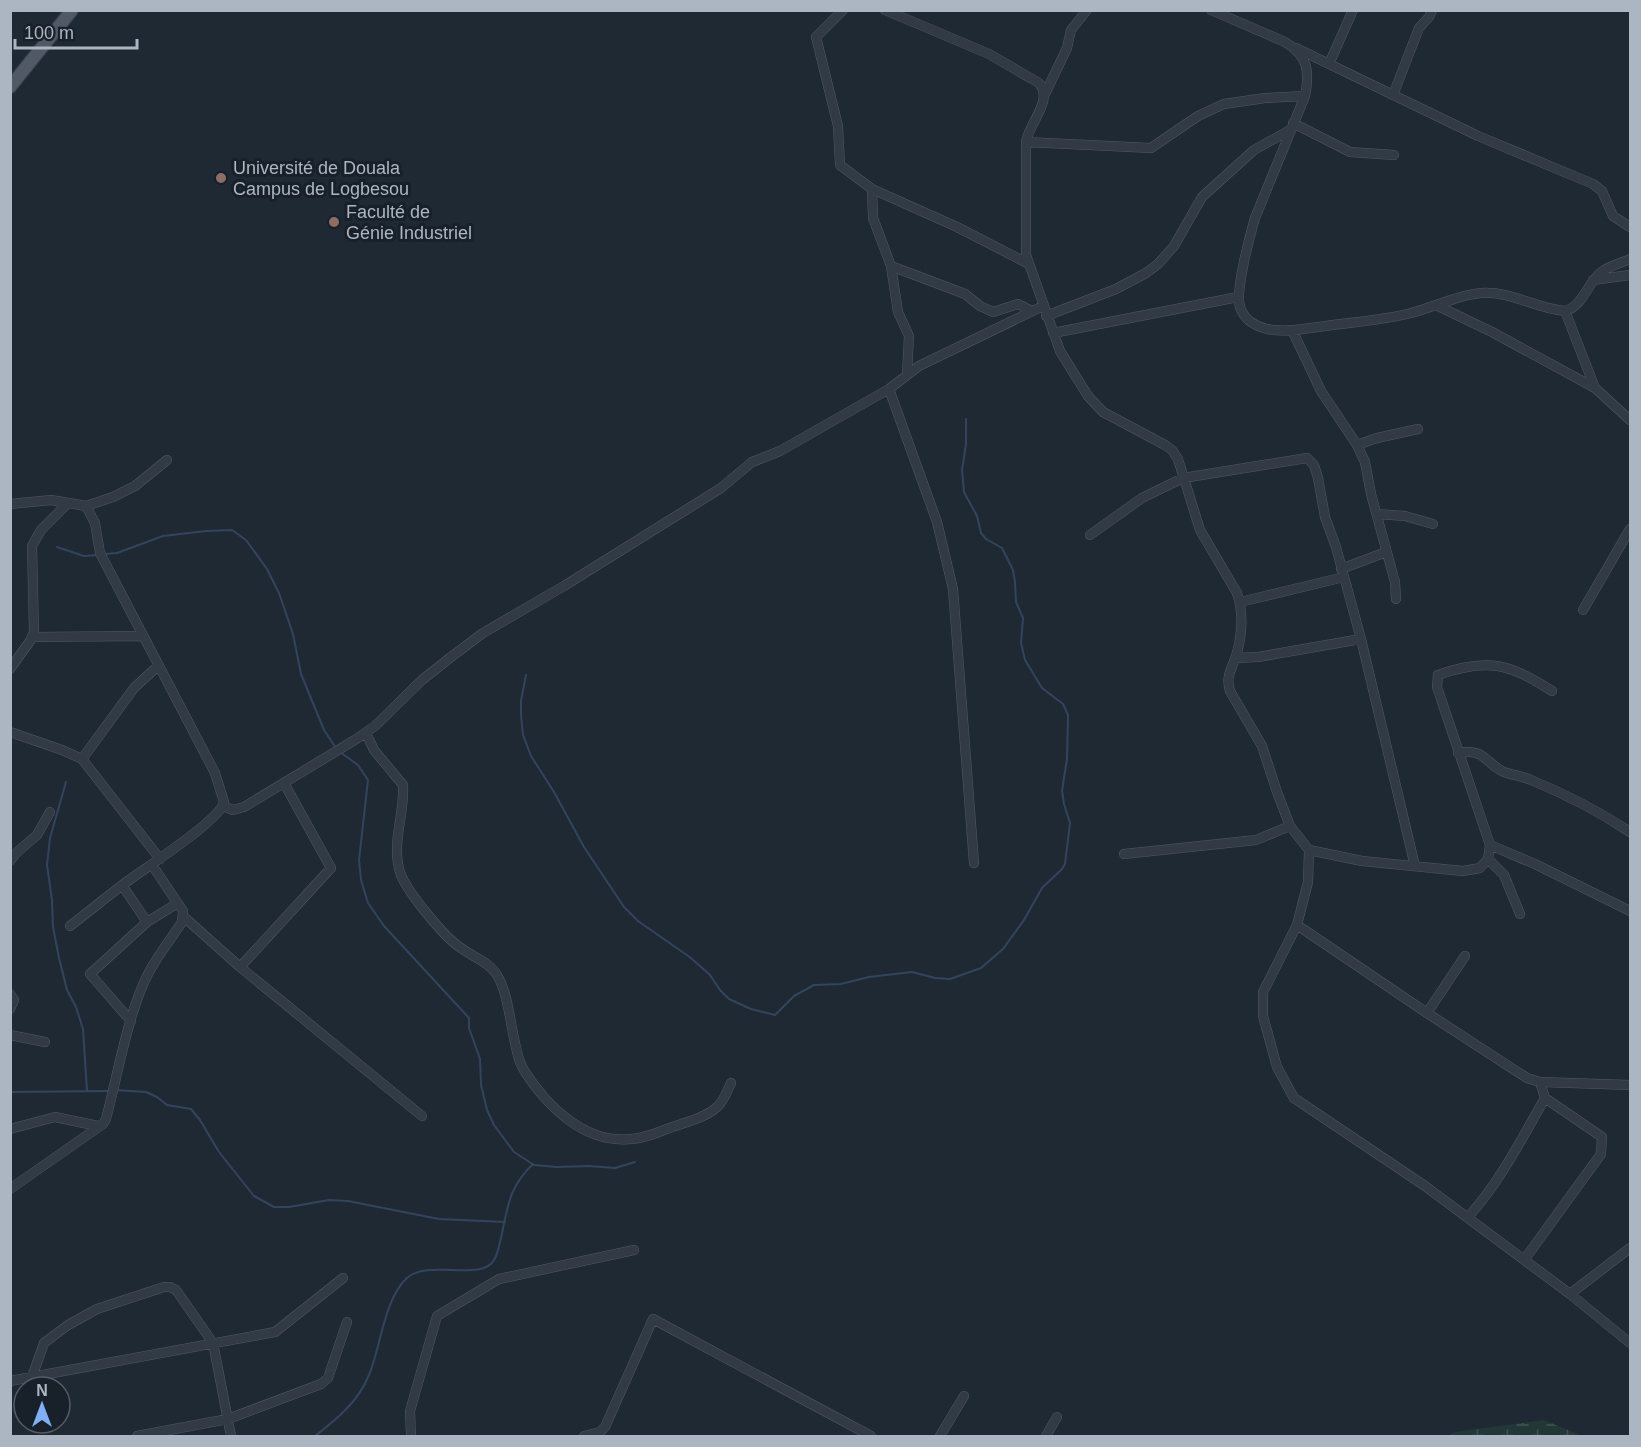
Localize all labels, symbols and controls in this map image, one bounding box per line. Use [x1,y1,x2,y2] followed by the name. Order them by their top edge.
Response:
[15,12,136,50] scale bar
[24,23,74,43] text: 100 m
[233,158,409,199] place label: Université de Douala Campus de Logbesou
[214,171,228,185] marker: Université de Douala Campus de Logbesou
[346,202,472,243] place label: Faculté de Génie Industriel
[327,215,341,229] marker: Faculté de Génie Industriel
[12,1375,72,1435] north arrow
[36,1382,48,1399] text: N

